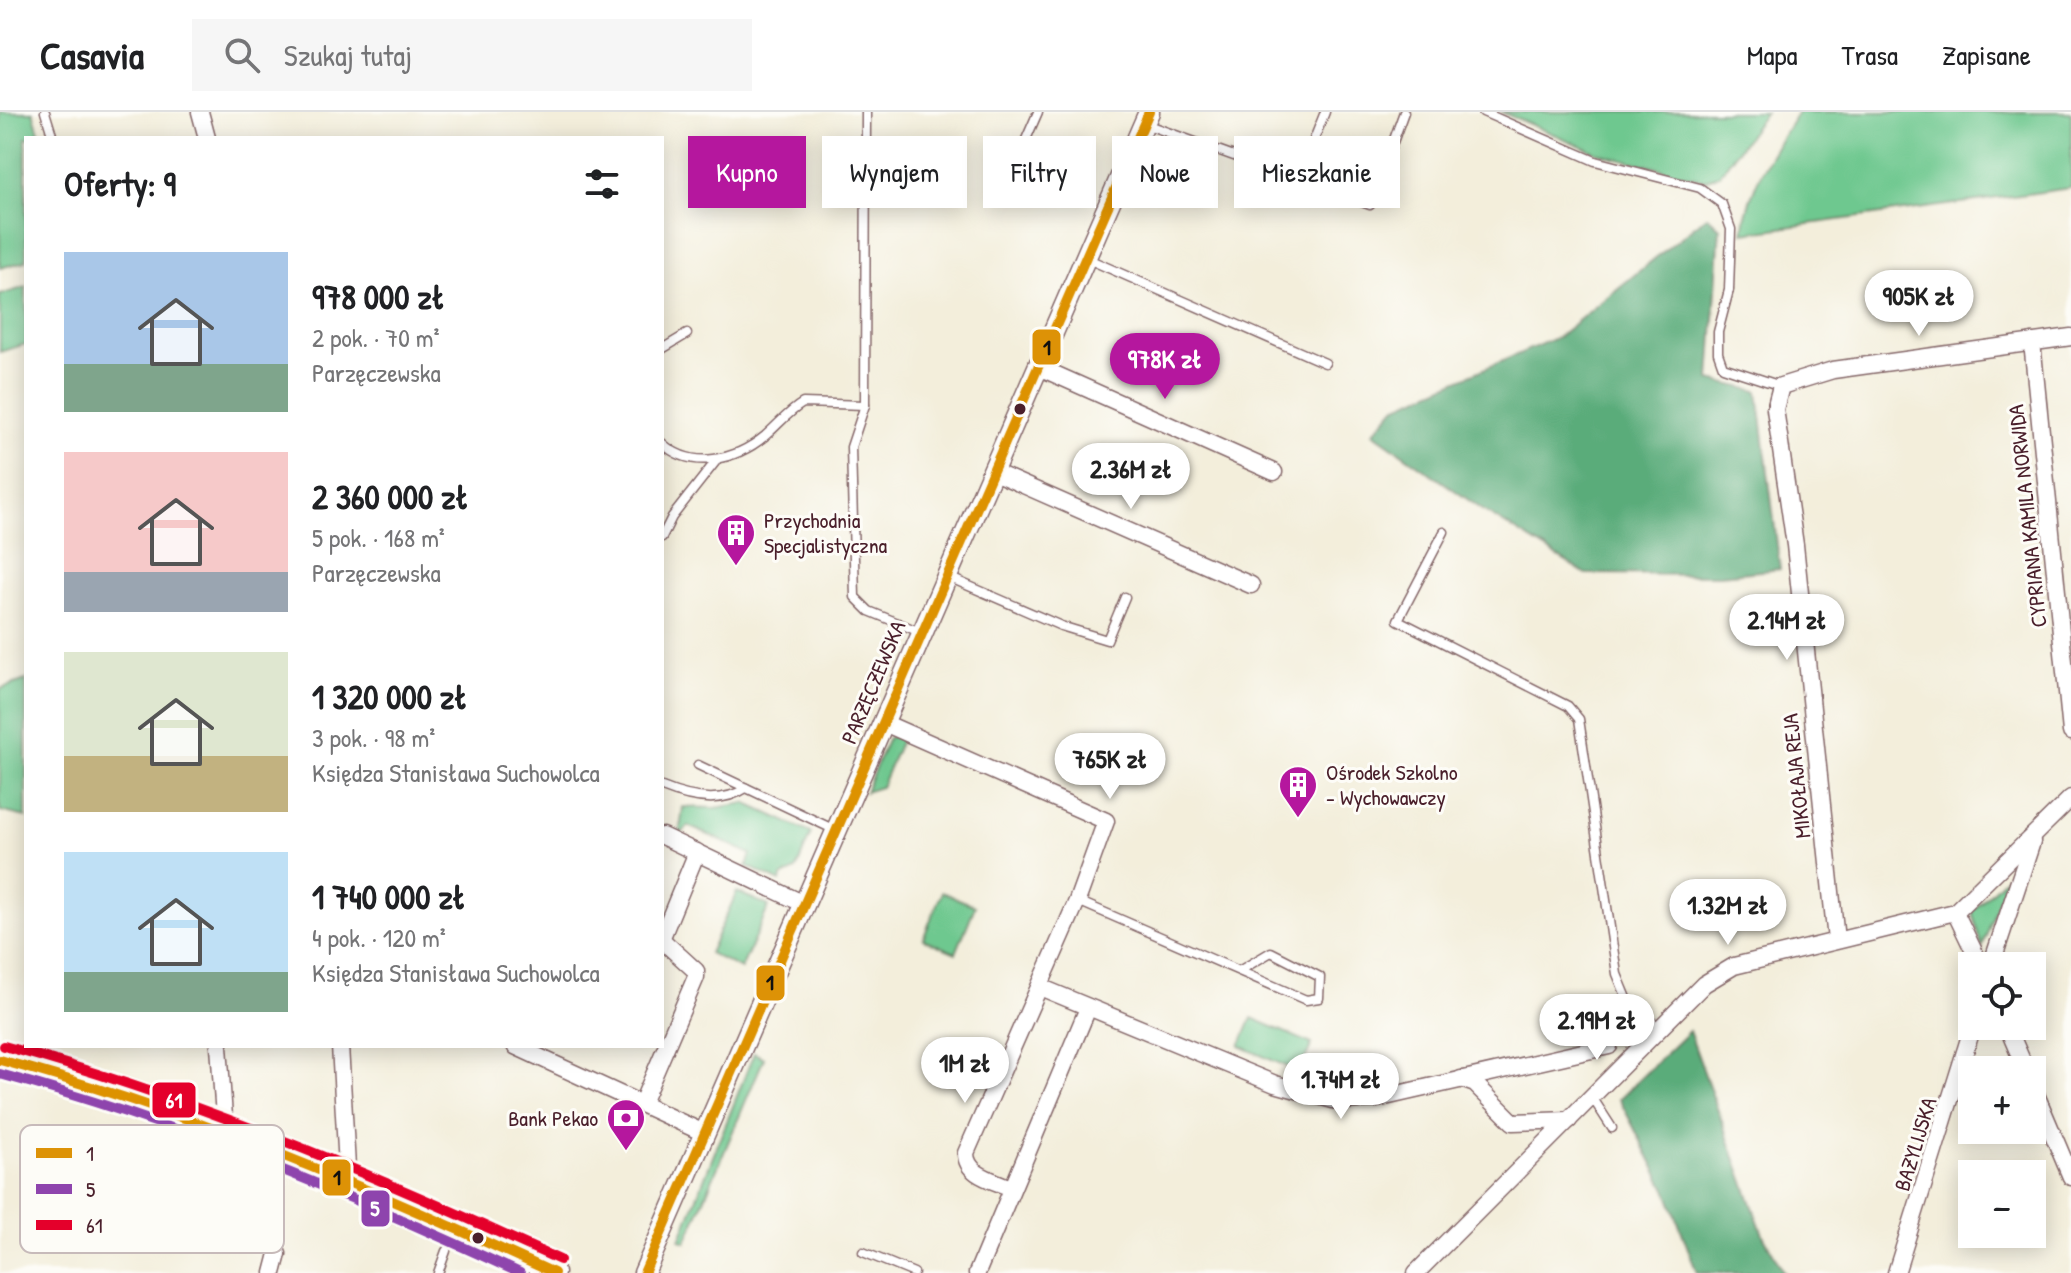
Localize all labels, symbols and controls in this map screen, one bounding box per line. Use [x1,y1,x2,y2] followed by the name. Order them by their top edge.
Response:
[192,19,752,91] search box
[40,29,144,81] text: Casavia
[220,33,264,77] icon: search
[284,35,412,75] text: Szukaj tutaj
[1747,36,1797,74] text: Mapa
[1841,36,1898,74] text: Trasa
[1942,36,2031,74] text: Zapisane
[688,136,806,208] chip: Kupno
[822,136,967,208] chip: Wynajem
[983,136,1096,208] chip: Filtry
[1112,136,1218,208] chip: Nowe
[1234,136,1400,208] chip: Mieszkanie
[64,161,176,207] text: Oferty: 9
[580,162,624,206] icon: filters
[1845,270,1993,338] pin: 905K zł
[312,274,445,320] text: 978 000 zł
[1883,278,1955,313] text: 905K zł
[128,284,224,380] icon: home
[312,320,439,355] text: 2 pok. · 70 m²
[1031,328,1062,366] line badge: 1
[1043,332,1051,362] text: 1
[1091,333,1239,401] pin: 978K zł
[1128,341,1202,376] text: 978K zł
[312,355,441,390] text: Parzęczewska
[1012,401,1028,417] unlabelled marker
[2000,403,2054,629] street label: CYPRIANA KAMILA NORWIDA
[1048,443,1214,511] pin: 2.36M zł
[1090,451,1172,486] text: 2.36M zł
[312,474,469,520] text: 2 360 000 zł
[128,484,224,580] icon: home
[764,505,888,560] place label: Przychodnia Specjalistyczna
[715,512,757,567] building icon: Przychodnia Specjalistyczna
[312,520,445,555] text: 5 pok. · 168 m²
[312,555,441,590] text: Parzęczewska
[1704,594,1870,662] pin: 2.14M zł
[1747,602,1827,637] text: 2.14M zł
[834,616,913,748] street label: PARZĘCZEWSKA
[312,674,467,720] text: 1 320 000 zł
[128,684,224,780] icon: home
[1775,712,1817,840] street label: MIKOŁAJA REJA
[312,720,435,755] text: 3 pok. · 98 m²
[1036,733,1184,801] pin: 765K zł
[1073,741,1147,776] text: 765K zł
[312,755,600,790] text: Księdza Stanisława Suchowolca
[1326,757,1458,812] place label: Ośrodek Szkolno - Wychowawczy
[1277,764,1319,819] building icon: Ośrodek Szkolno - Wychowawczy
[312,874,466,920] text: 1 740 000 zł
[1645,879,1811,947] pin: 1.32M zł
[128,884,224,980] icon: home
[1687,887,1769,922] text: 1.32M zł
[312,920,446,955] text: 4 pok. · 120 m²
[1958,952,2046,1248] map controls
[1958,952,2046,1040] button: locate
[312,955,600,990] text: Księdza Stanisława Suchowolca
[755,964,786,1002] line badge: 1
[766,967,774,997] text: 1
[1514,994,1680,1062] pin: 2.19M zł
[1557,1002,1637,1037] text: 2.19M zł
[909,1037,1021,1105] pin: 1M zł
[939,1045,991,1080] text: 1M zł
[1258,1053,1424,1121] pin: 1.74M zł
[1958,1056,2046,1144] button: +
[1301,1061,1381,1096] text: 1.74M zł
[151,1081,197,1119] line badge: 61
[166,1085,182,1115] text: 61
[1887,1093,1944,1195] street label: BAZYLIJSKA
[605,1097,647,1152] bank icon: Bank Pekao
[508,1103,598,1133] place label: Bank Pekao
[20,1125,284,1253] legend
[86,1138,94,1168] text: 1
[321,1158,352,1197] line badge: 1
[1958,1160,2046,1248] button: −
[333,1162,341,1192] text: 1
[86,1174,95,1204] text: 5
[360,1189,391,1228] line badge: 5
[370,1193,380,1223] text: 5
[86,1210,103,1240] text: 61
[470,1230,486,1246] unlabelled marker

